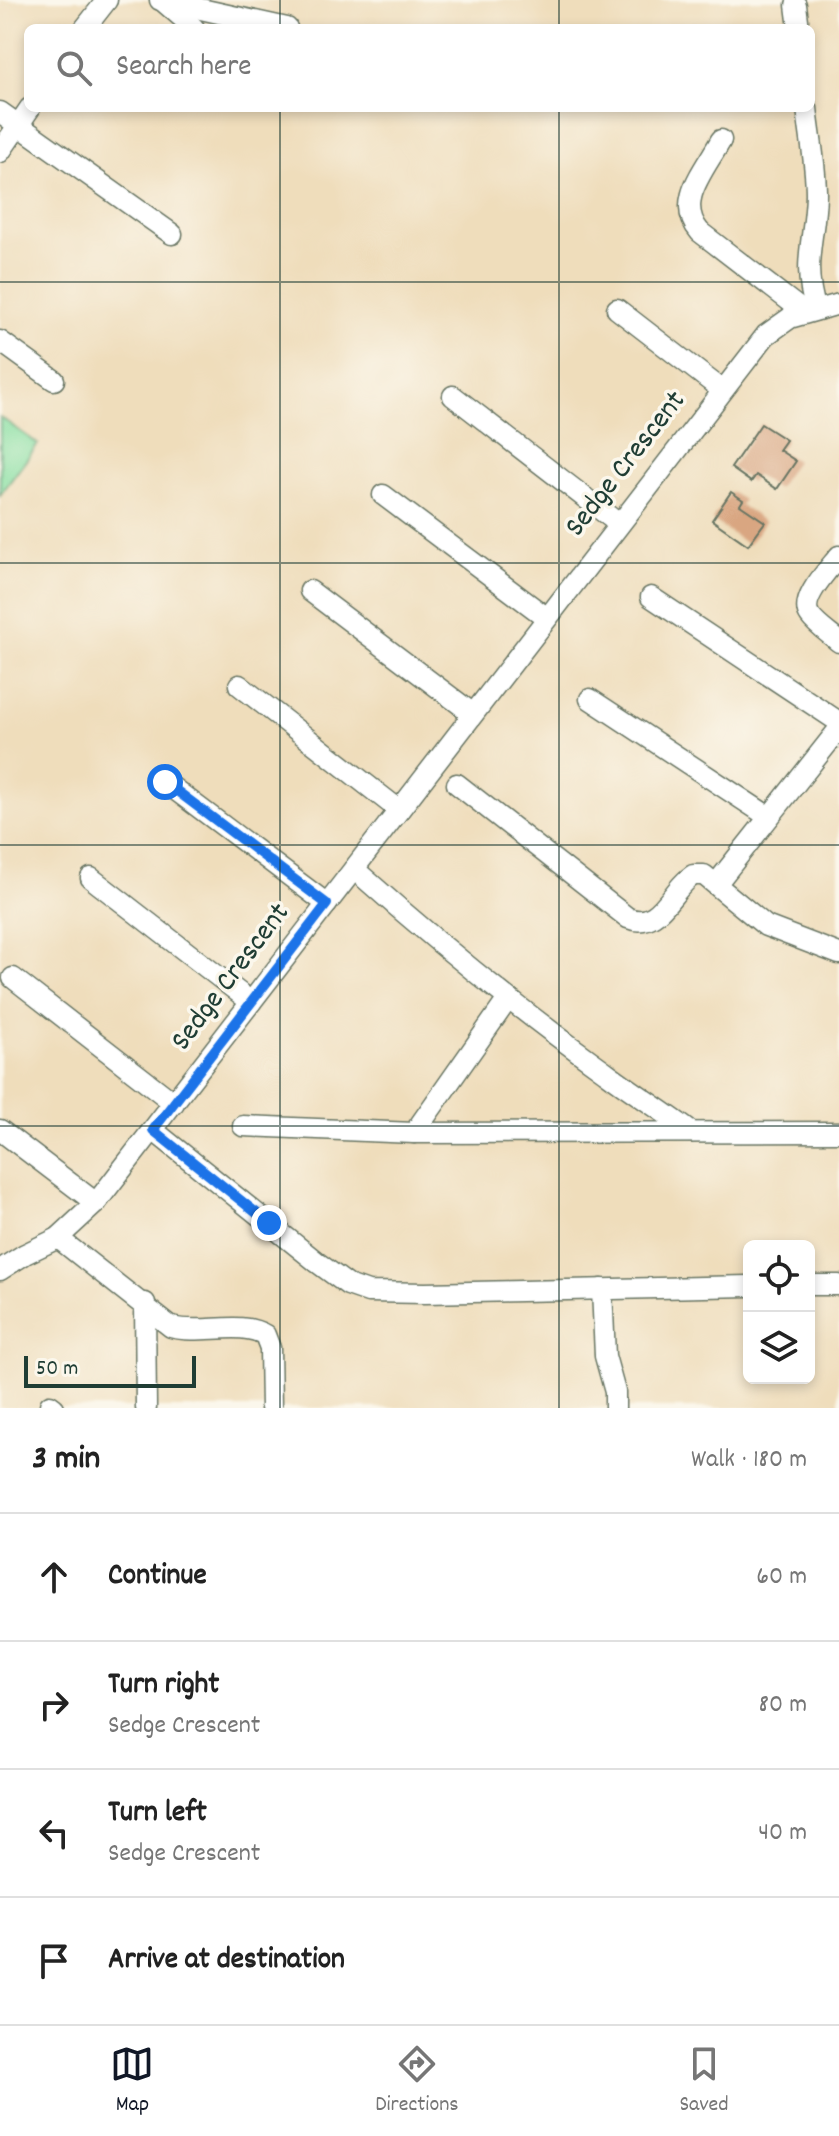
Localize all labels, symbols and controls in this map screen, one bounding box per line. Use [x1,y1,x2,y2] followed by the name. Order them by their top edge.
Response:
[24,24,815,112] search box
[52,46,96,90] icon: search
[116,47,252,90] text: Search here
[556,383,698,547] street label: Sedge Crescent
[147,764,183,800] route start
[162,895,302,1061] street label: Sedge Crescent
[251,1205,287,1241] route end
[743,1240,815,1384] map controls
[743,1240,815,1312] button: locate
[743,1312,815,1384] button: layers
[24,1352,196,1388] scale bar
[36,1354,78,1385] text: 50 m
[32,1436,100,1485] text: 3 min
[691,1442,807,1479] text: Walk · 180 m
[32,1555,76,1599] icon: ahead
[108,1556,207,1599] text: Continue
[756,1559,807,1596] text: 60 m
[108,1665,219,1708] text: Turn right
[32,1683,76,1727] icon: right
[759,1687,807,1724] text: 80 m
[108,1708,260,1745] text: Sedge Crescent
[108,1793,207,1836] text: Turn left
[32,1811,76,1855] icon: left
[758,1815,807,1852] text: 40 m
[108,1836,260,1873] text: Sedge Crescent
[32,1939,76,1983] icon: arrive
[108,1940,345,1983] text: Arrive at destination
[110,2042,154,2121] tab: Map
[375,2042,459,2121] tab: Directions
[679,2042,729,2121] tab: Saved

